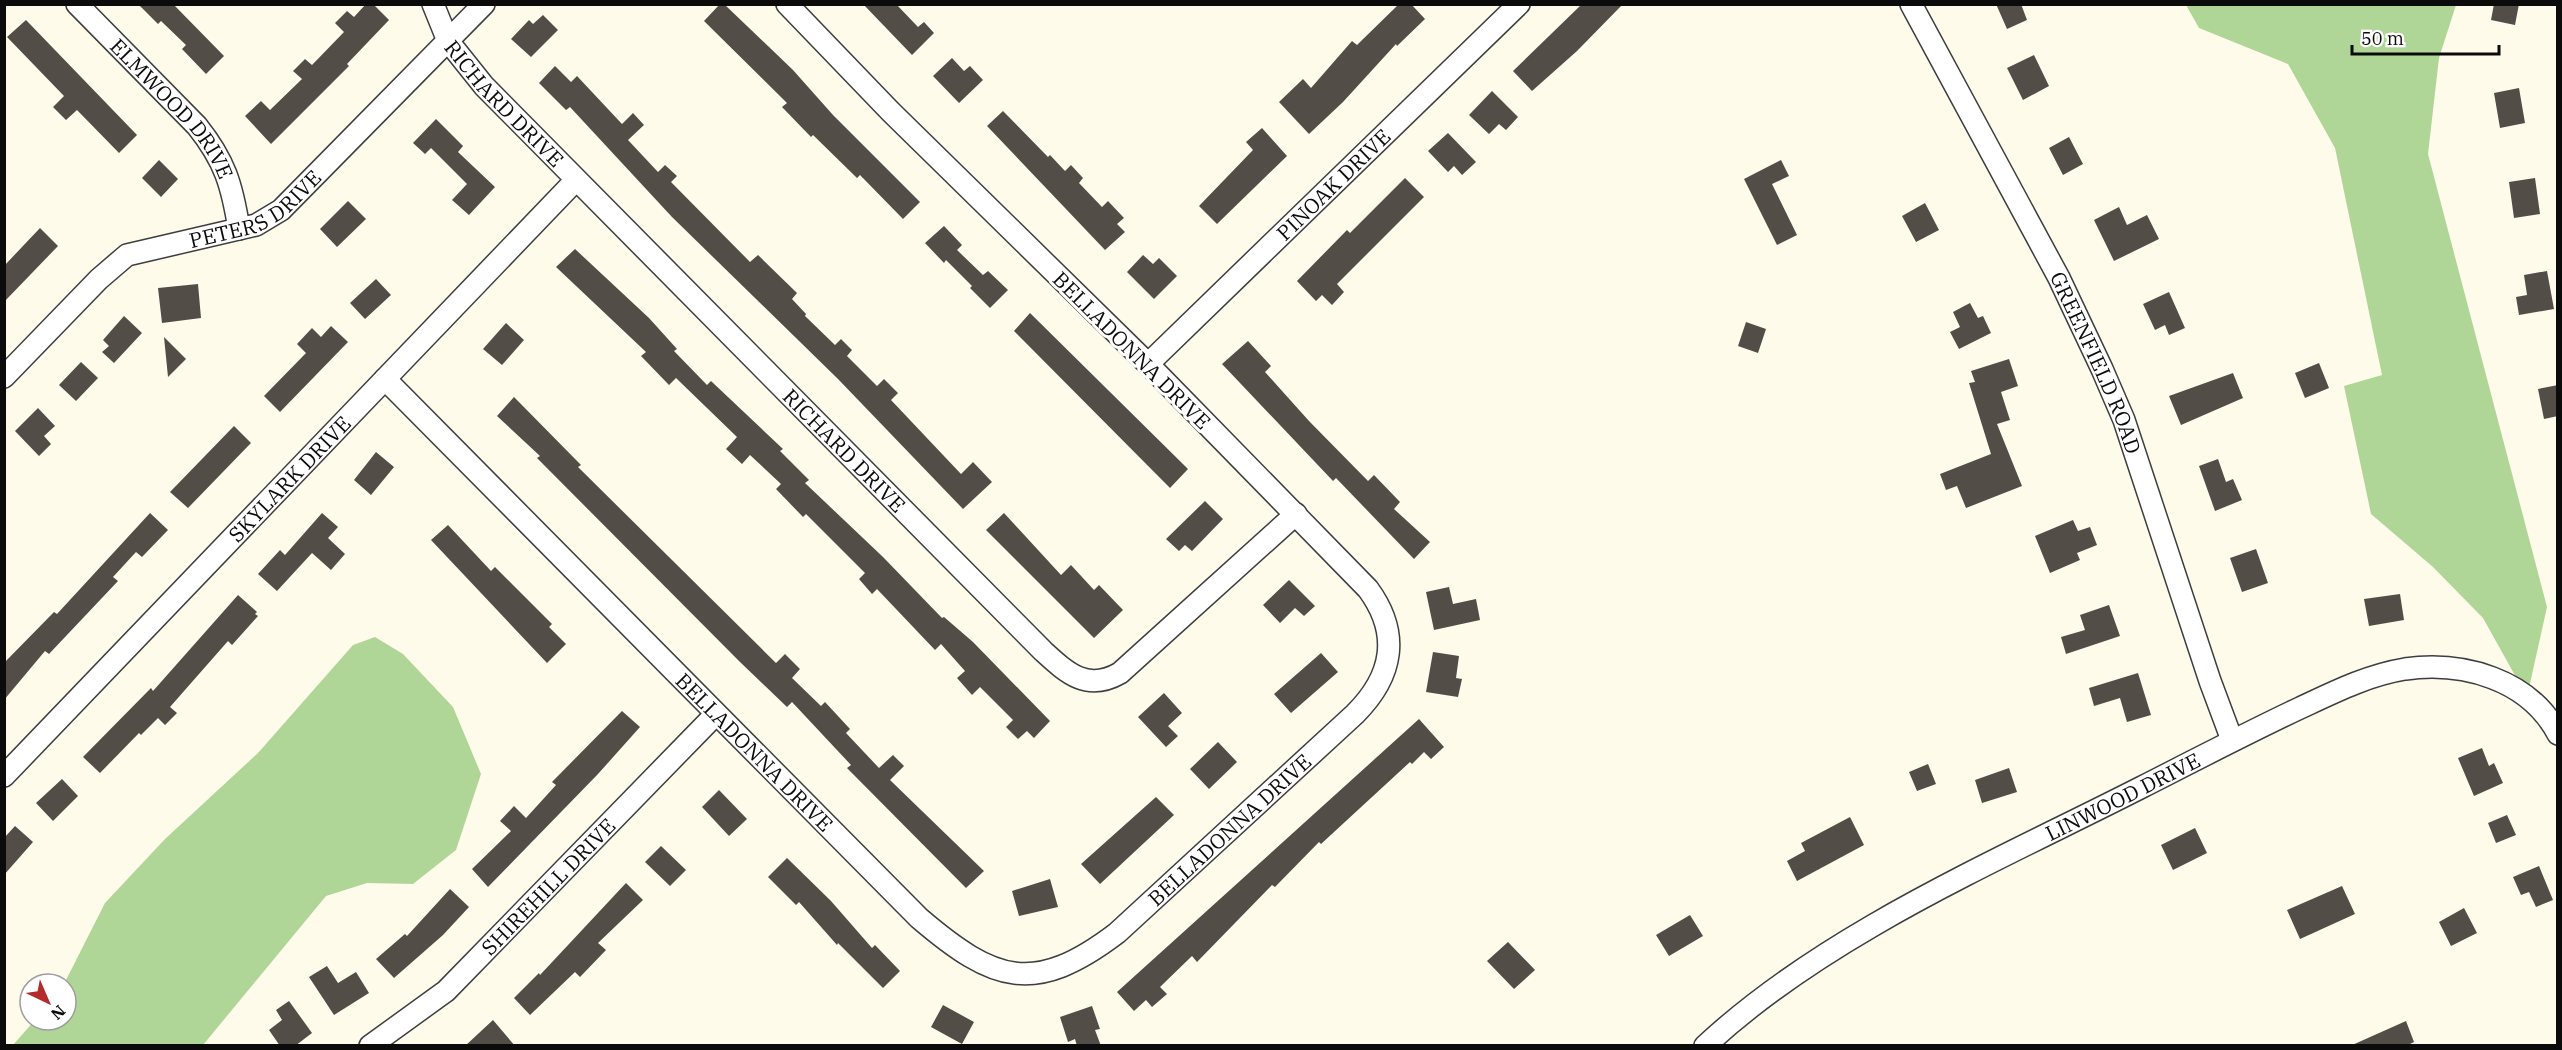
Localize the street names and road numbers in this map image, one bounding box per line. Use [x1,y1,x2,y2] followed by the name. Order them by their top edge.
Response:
[104,32,240,183] street label: ELMWOOD DRIVE
[439,34,570,173] street label: RICHARD DRIVE
[1270,122,1396,246] street label: PINOAK DRIVE
[186,164,327,254] street label: PETERS DRIVE
[1047,265,1217,435] street label: BELLADONNA DRIVE
[2044,267,2148,457] street label: GREENFIELD ROAD
[777,382,912,518] street label: RICHARD DRIVE
[222,409,357,548] street label: SKYLARK DRIVE
[670,667,839,837] street label: BELLADONNA DRIVE
[2040,746,2205,847] street label: LINWOOD DRIVE
[1142,747,1317,912] street label: BELLADONNA DRIVE
[475,812,621,961] street label: SHIREHILL DRIVE

